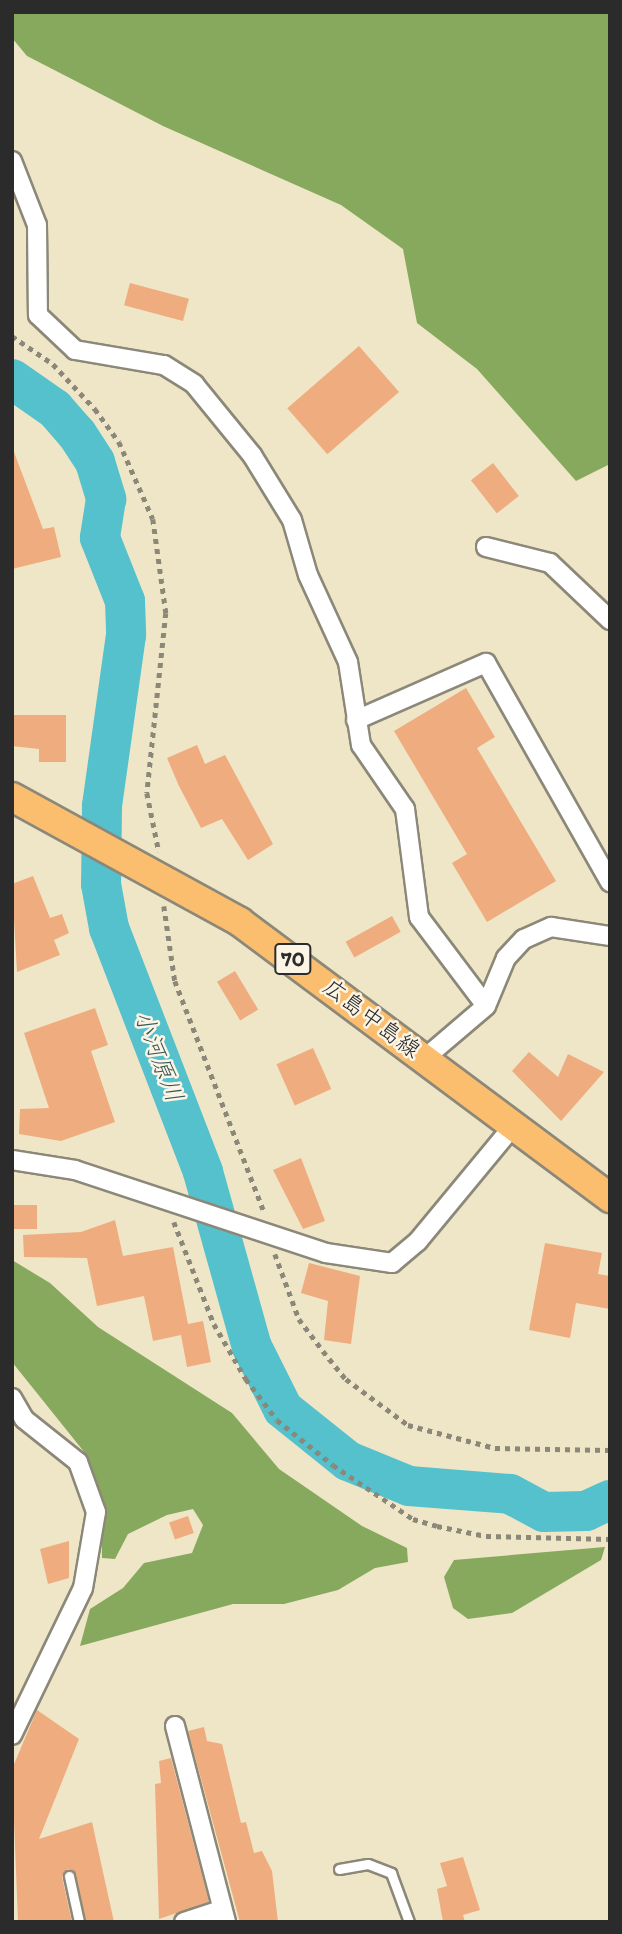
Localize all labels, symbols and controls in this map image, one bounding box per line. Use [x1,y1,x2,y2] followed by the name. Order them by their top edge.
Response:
[274,942,312,976] road number: 70
[318,972,426,1064] street label: 広島中島線
[128,1006,190,1106] water label: 小河原川

